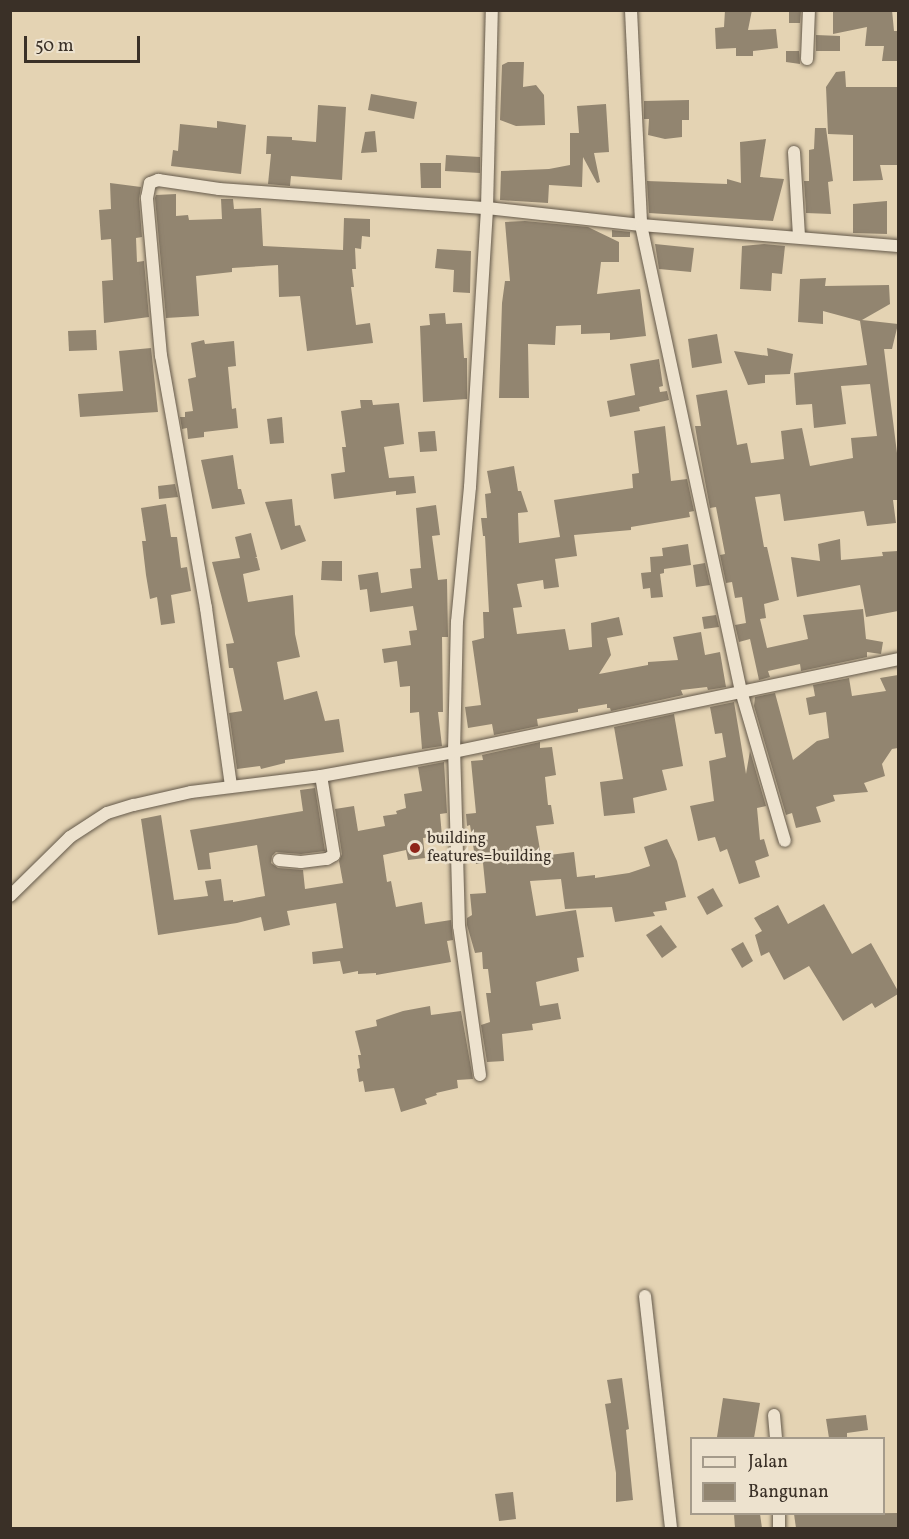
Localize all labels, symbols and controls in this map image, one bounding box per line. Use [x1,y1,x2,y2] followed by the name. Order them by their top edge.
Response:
[27,24,142,62] scale bar
[35,34,74,59] text: 50 m
[427,829,551,867] place label: building features=building
[408,841,422,855] marker: building features=building
[690,1437,885,1515] legend
[748,1450,788,1475] text: Jalan
[748,1480,829,1505] text: Bangunan

